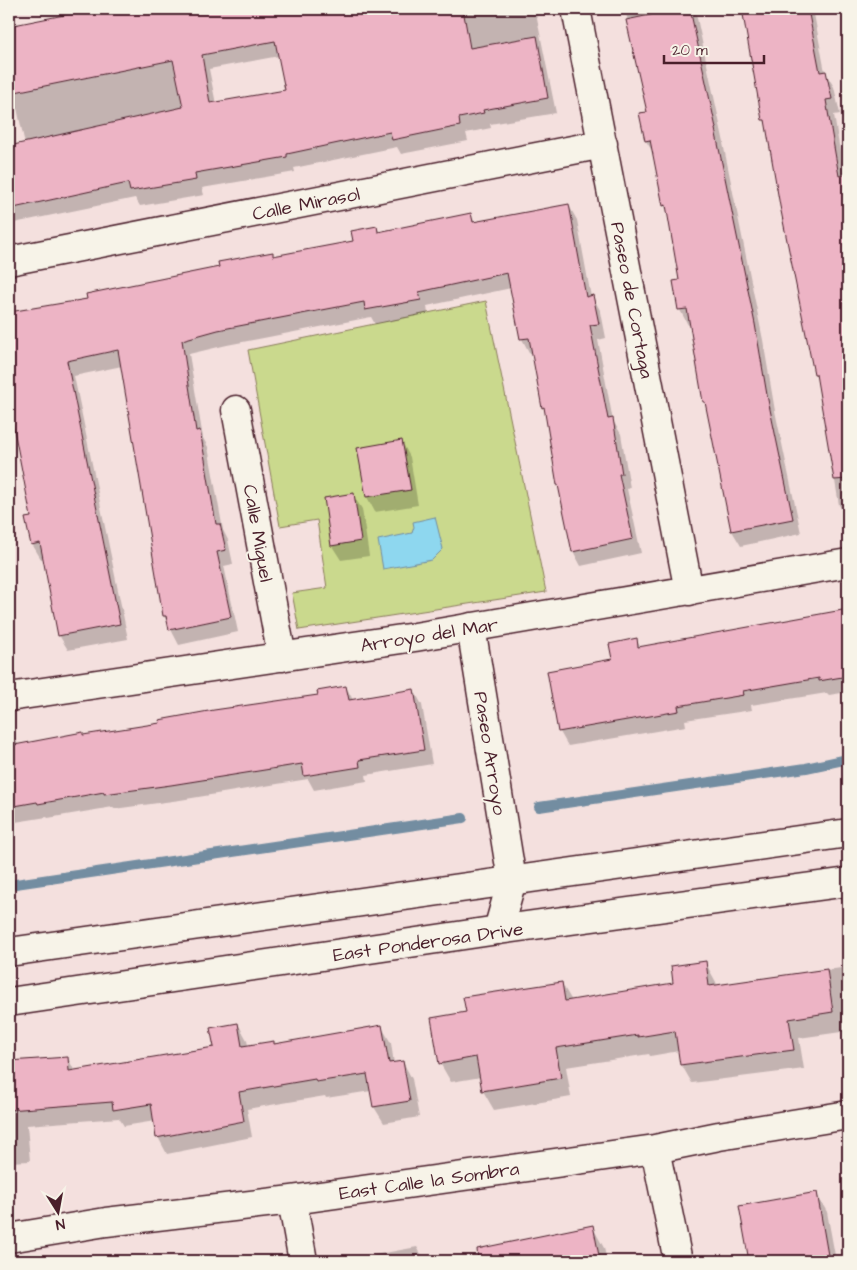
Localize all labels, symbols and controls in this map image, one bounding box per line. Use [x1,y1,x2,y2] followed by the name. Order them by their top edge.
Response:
[664,32,764,64] scale bar
[672,40,708,61] text: 20 m
[250,181,362,228] street label: Calle Mirasol
[602,220,660,381] street label: Paseo de Cortaga
[235,483,279,584] street label: Calle Miguel
[358,611,501,661] street label: Arroyo del Mar
[465,689,513,817] street label: Paseo Arroyo
[331,916,525,969] street label: East Ponderosa Drive
[337,1155,521,1207] street label: East Calle la Sombra
[32,1188,82,1238] north arrow
[54,1213,67,1234] text: N

